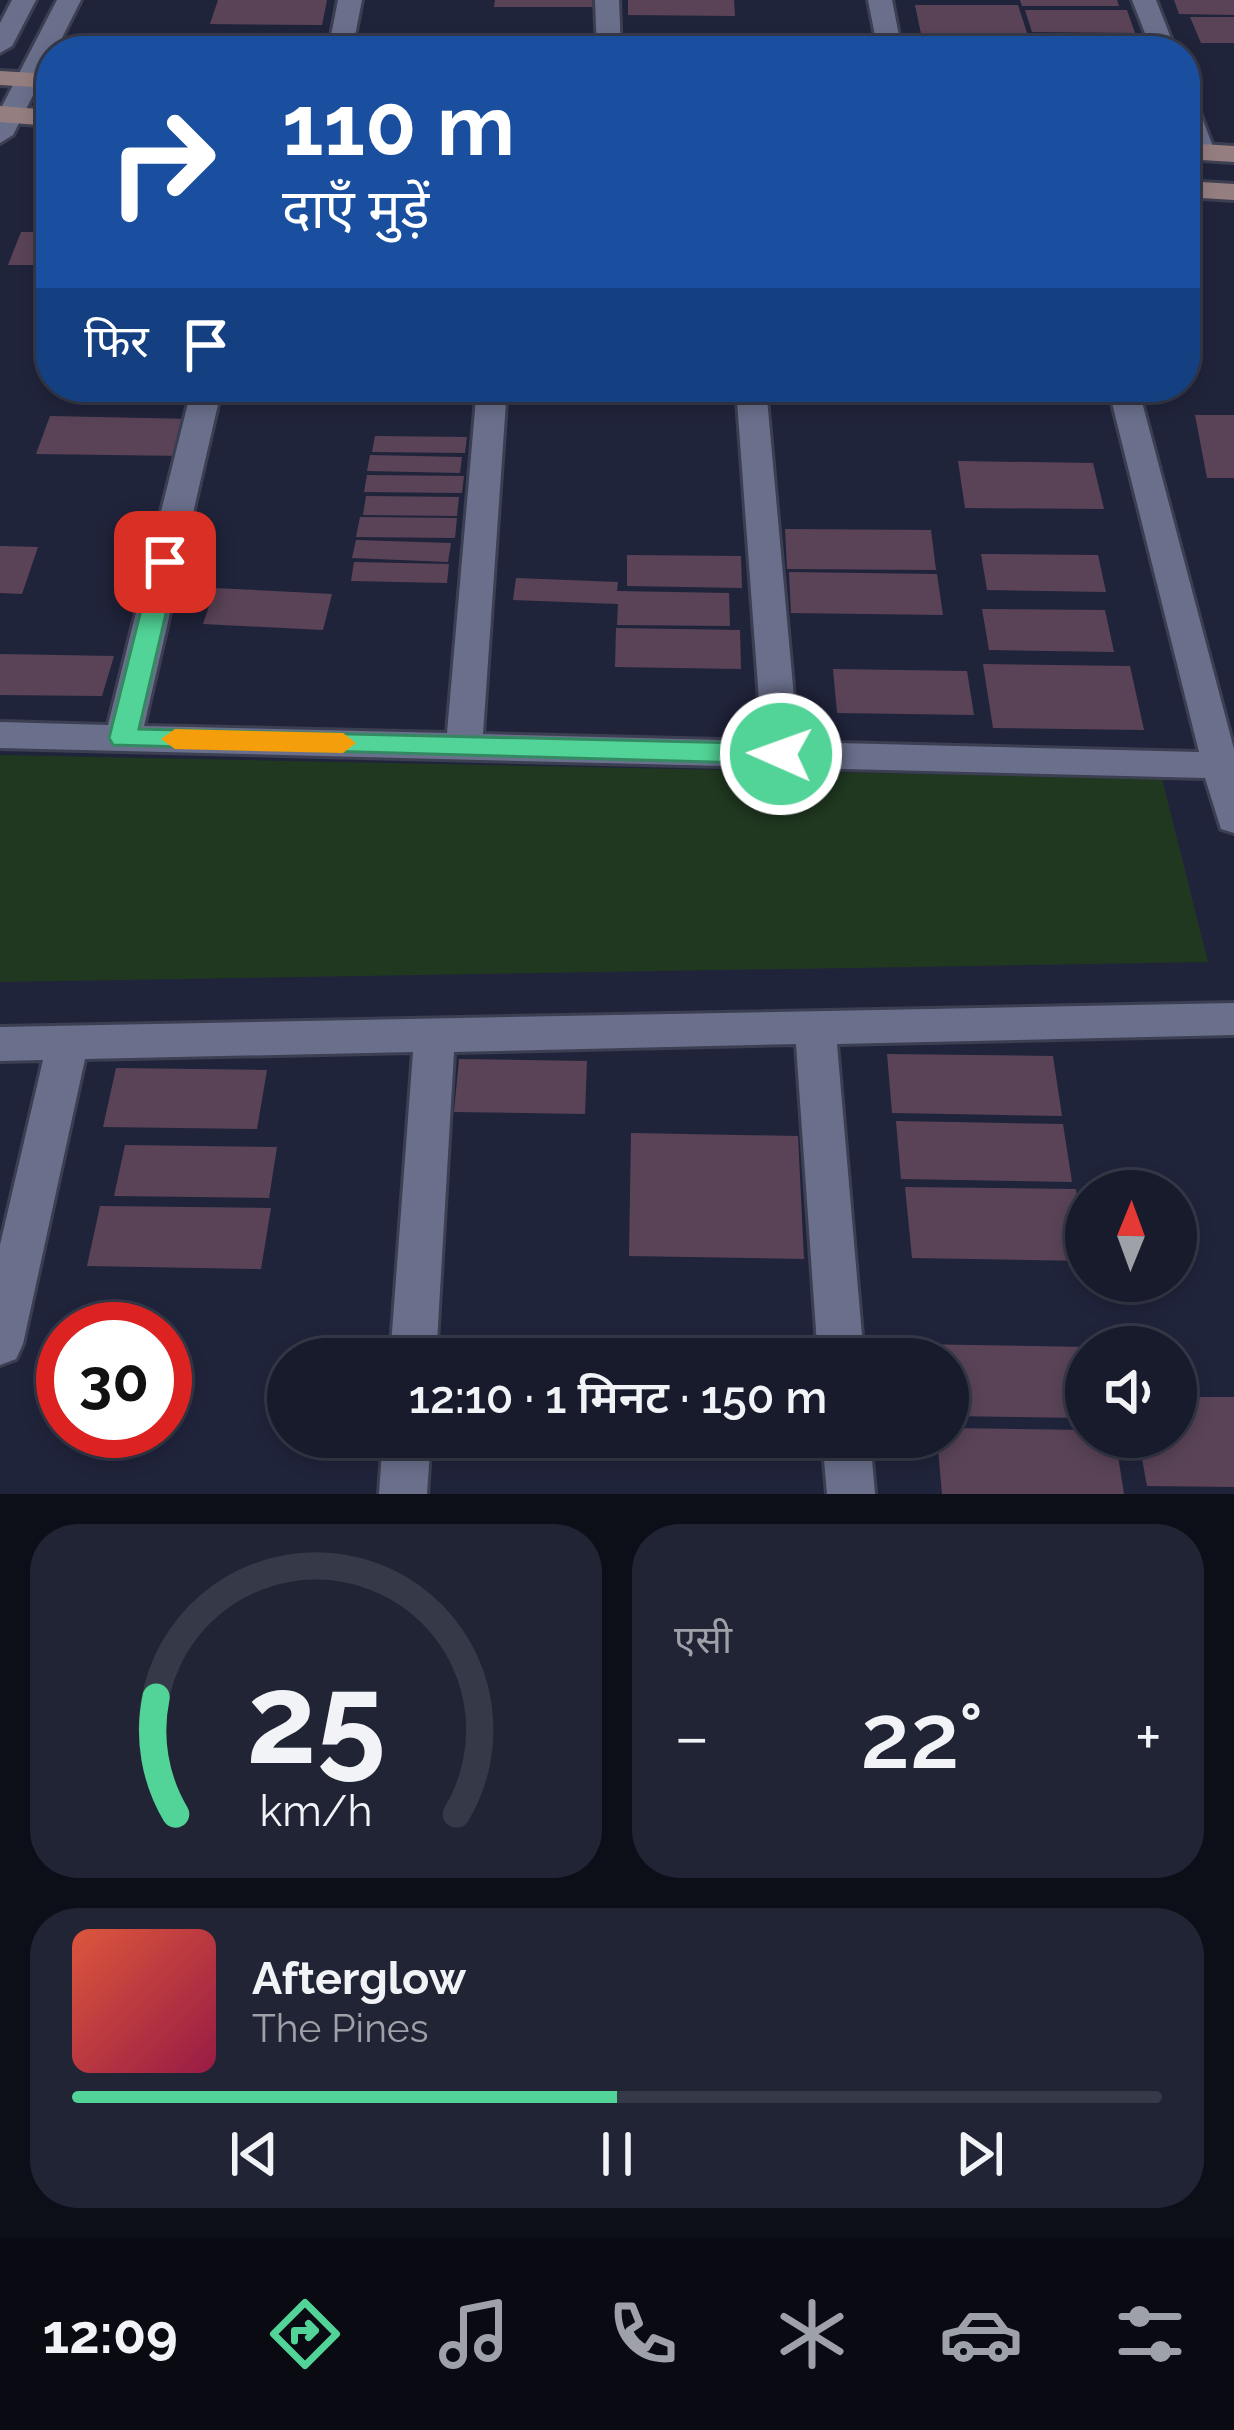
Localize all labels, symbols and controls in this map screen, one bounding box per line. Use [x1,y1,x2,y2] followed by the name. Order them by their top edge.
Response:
[282,76,515,175] text: 110 m
[84,84,240,240] icon: right
[282,177,429,241] text: दाएँ मुड़ें
[173,312,239,378] icon: arrive
[84,315,149,368] text: फिर
[114,511,216,613] pin
[132,529,198,595] icon: arrive
[718,691,844,817] position arrow
[1065,1170,1197,1302] north arrow
[1065,1170,1197,1458] map controls
[36,1302,192,1458] speed limit sign: 30
[1065,1326,1197,1458] button: sound
[409,1371,827,1424] text: 12:10 · 1 मिनट · 150 m
[674,1616,732,1662] text: एसी
[246,1646,386,1792] text: 25
[861,1683,984,1789] text: 22°
[674,1698,710,1775] text: −
[1135,1698,1162,1775] text: +
[259,1786,373,1836] text: km/h
[252,1952,466,2005] text: Afterglow
[252,2005,429,2051] text: The Pines
[221,2121,287,2187] icon: previous
[584,2121,650,2187] icon: pause
[947,2121,1013,2187] icon: next
[263,2292,347,2376] icon: directions
[432,2292,516,2376] icon: music
[601,2292,685,2376] icon: phone
[770,2292,854,2376] icon: climate
[939,2292,1023,2376] icon: car
[1108,2292,1192,2376] icon: filters
[42,2302,178,2366] text: 12:09

